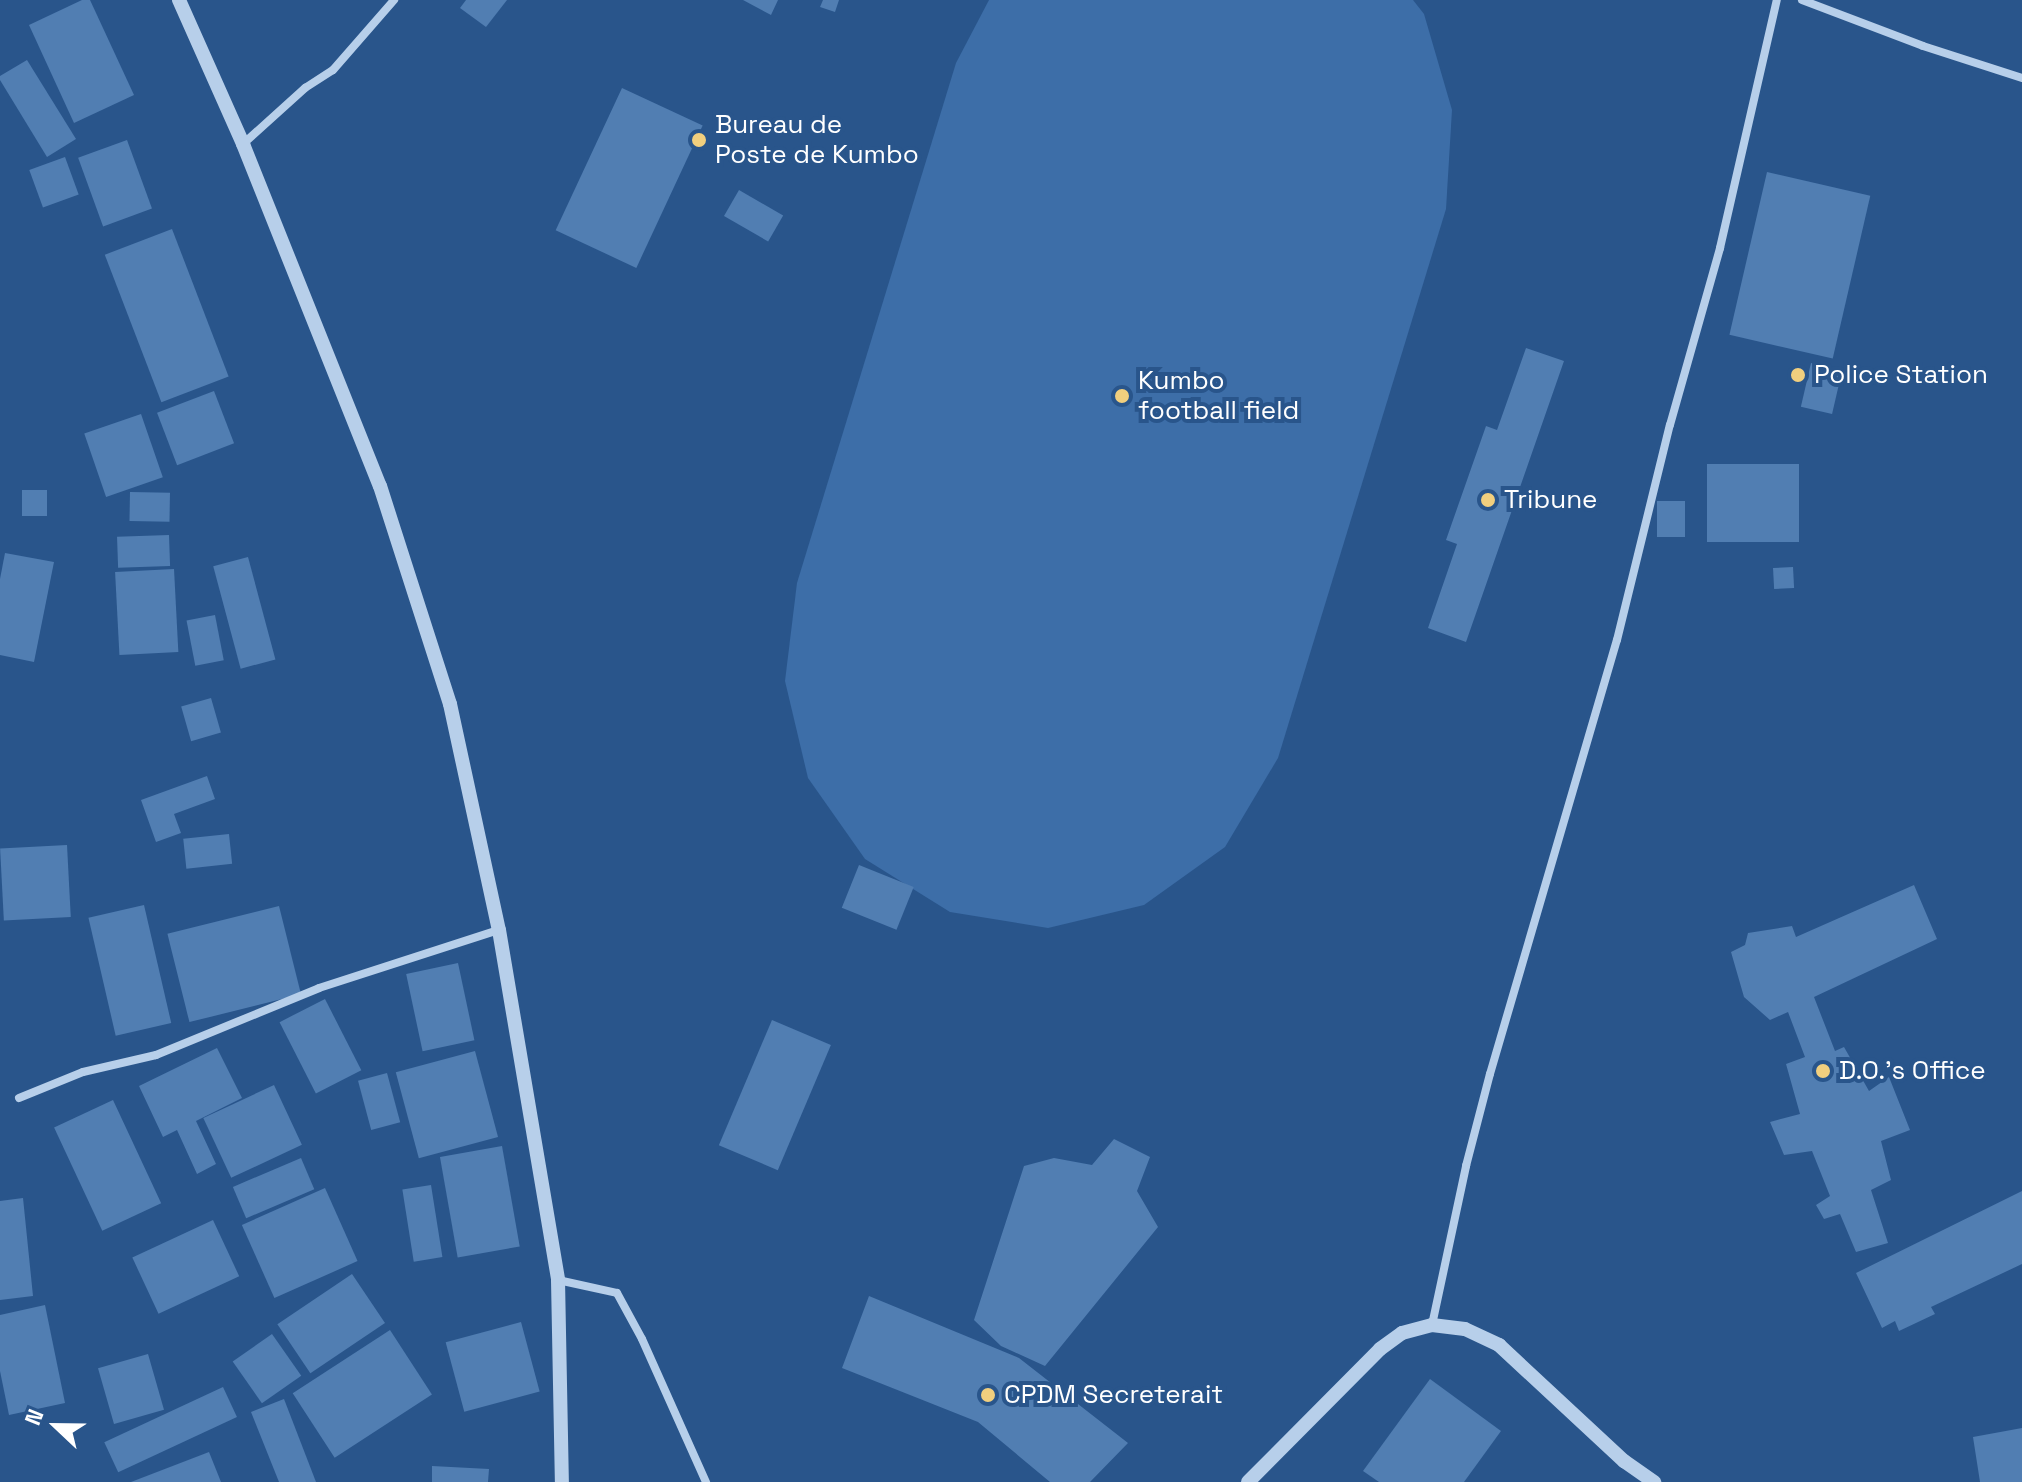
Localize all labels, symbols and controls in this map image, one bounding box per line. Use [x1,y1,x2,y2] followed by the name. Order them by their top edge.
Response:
[715,109,919,170] place label: Bureau de Poste de Kumbo
[690,131,708,149] marker: Bureau de Poste de Kumbo
[1814,359,1988,391] place label: Police Station
[1138,365,1299,426] place label: Kumbo football field
[1789,366,1807,384] marker: Police Station
[1113,387,1131,405] marker: Kumbo football field
[1504,484,1597,516] place label: Tribune
[1479,491,1497,509] marker: Tribune
[1839,1055,1986,1087] place label: D.O.'s Office
[1814,1062,1832,1080] marker: D.O.'s Office
[1004,1379,1223,1411] place label: CPDM Secreterait
[16,1386,96,1466] north arrow
[979,1386,997,1404] marker: CPDM Secreterait
[18,1405,49,1429] text: N

